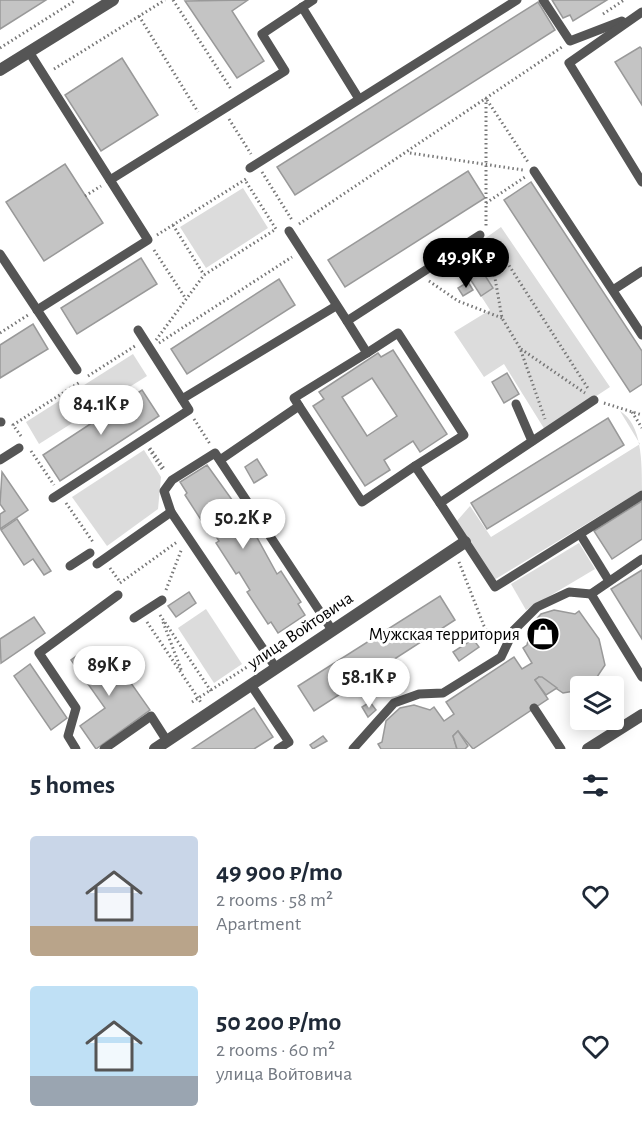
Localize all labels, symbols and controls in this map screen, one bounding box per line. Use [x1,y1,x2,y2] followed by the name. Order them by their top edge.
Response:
[411,238,521,289] pin: 49.9K ₽
[437,247,495,267] text: 49.9K ₽
[46,385,156,436] pin: 84.1K ₽
[73,394,129,414] text: 84.1K ₽
[188,499,298,550] pin: 50.2K ₽
[214,508,272,528] text: 50.2K ₽
[244,589,356,673] street label: улица Войтовича
[525,616,561,652] shop icon: Мужская территория
[368,626,520,644] place label: Мужская территория
[67,646,151,697] pin: 89K ₽
[87,655,131,675] text: 89K ₽
[314,658,424,709] pin: 58.1K ₽
[342,667,396,687] text: 58.1K ₽
[570,676,624,730] map controls
[570,676,624,730] button: layers
[579,769,612,802] icon: filters
[30,772,115,798] text: 5 homes
[216,859,343,885] text: 49 900 ₽/mo
[78,860,150,932] icon: home
[579,880,612,913] icon: heart
[216,890,333,910] text: 2 rooms · 58 m²
[216,914,301,934] text: Apartment
[216,1009,341,1035] text: 50 200 ₽/mo
[78,1010,150,1082] icon: home
[579,1030,612,1063] icon: heart
[216,1040,335,1060] text: 2 rooms · 60 m²
[216,1064,352,1084] text: улица Войтовича

